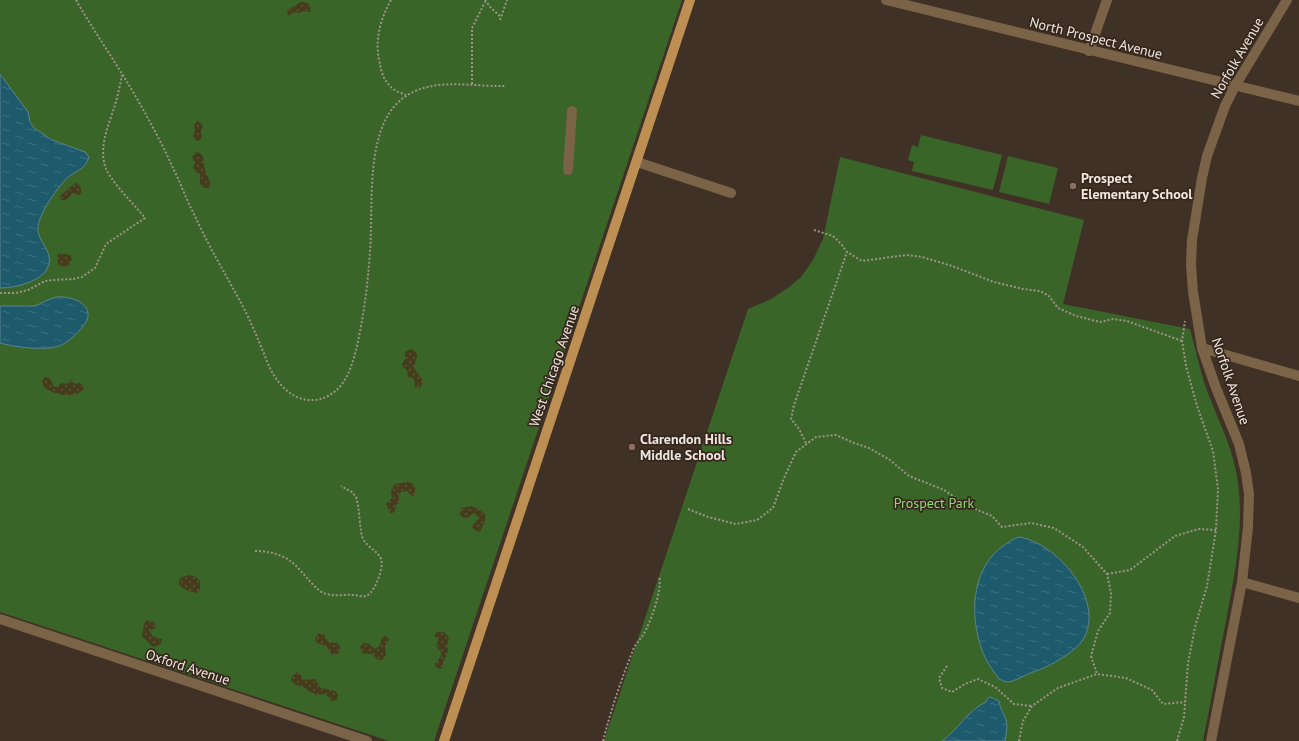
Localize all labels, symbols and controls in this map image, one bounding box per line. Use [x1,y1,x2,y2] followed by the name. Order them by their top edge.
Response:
[1028,13,1164,63] street label: North Prospect Avenue
[1206,14,1268,102] street label: Norfolk Avenue
[1081,169,1193,203] place label: Prospect Elementary School
[1068,181,1078,191] marker: Prospect Elementary School
[525,303,583,429] street label: West Chicago Avenue
[1208,335,1254,427] street label: Norfolk Avenue
[640,430,732,464] place label: Clarendon Hills Middle School
[627,442,637,452] marker: Clarendon Hills Middle School
[894,494,975,512] park label: Prospect Park
[144,645,232,689] street label: Oxford Avenue

